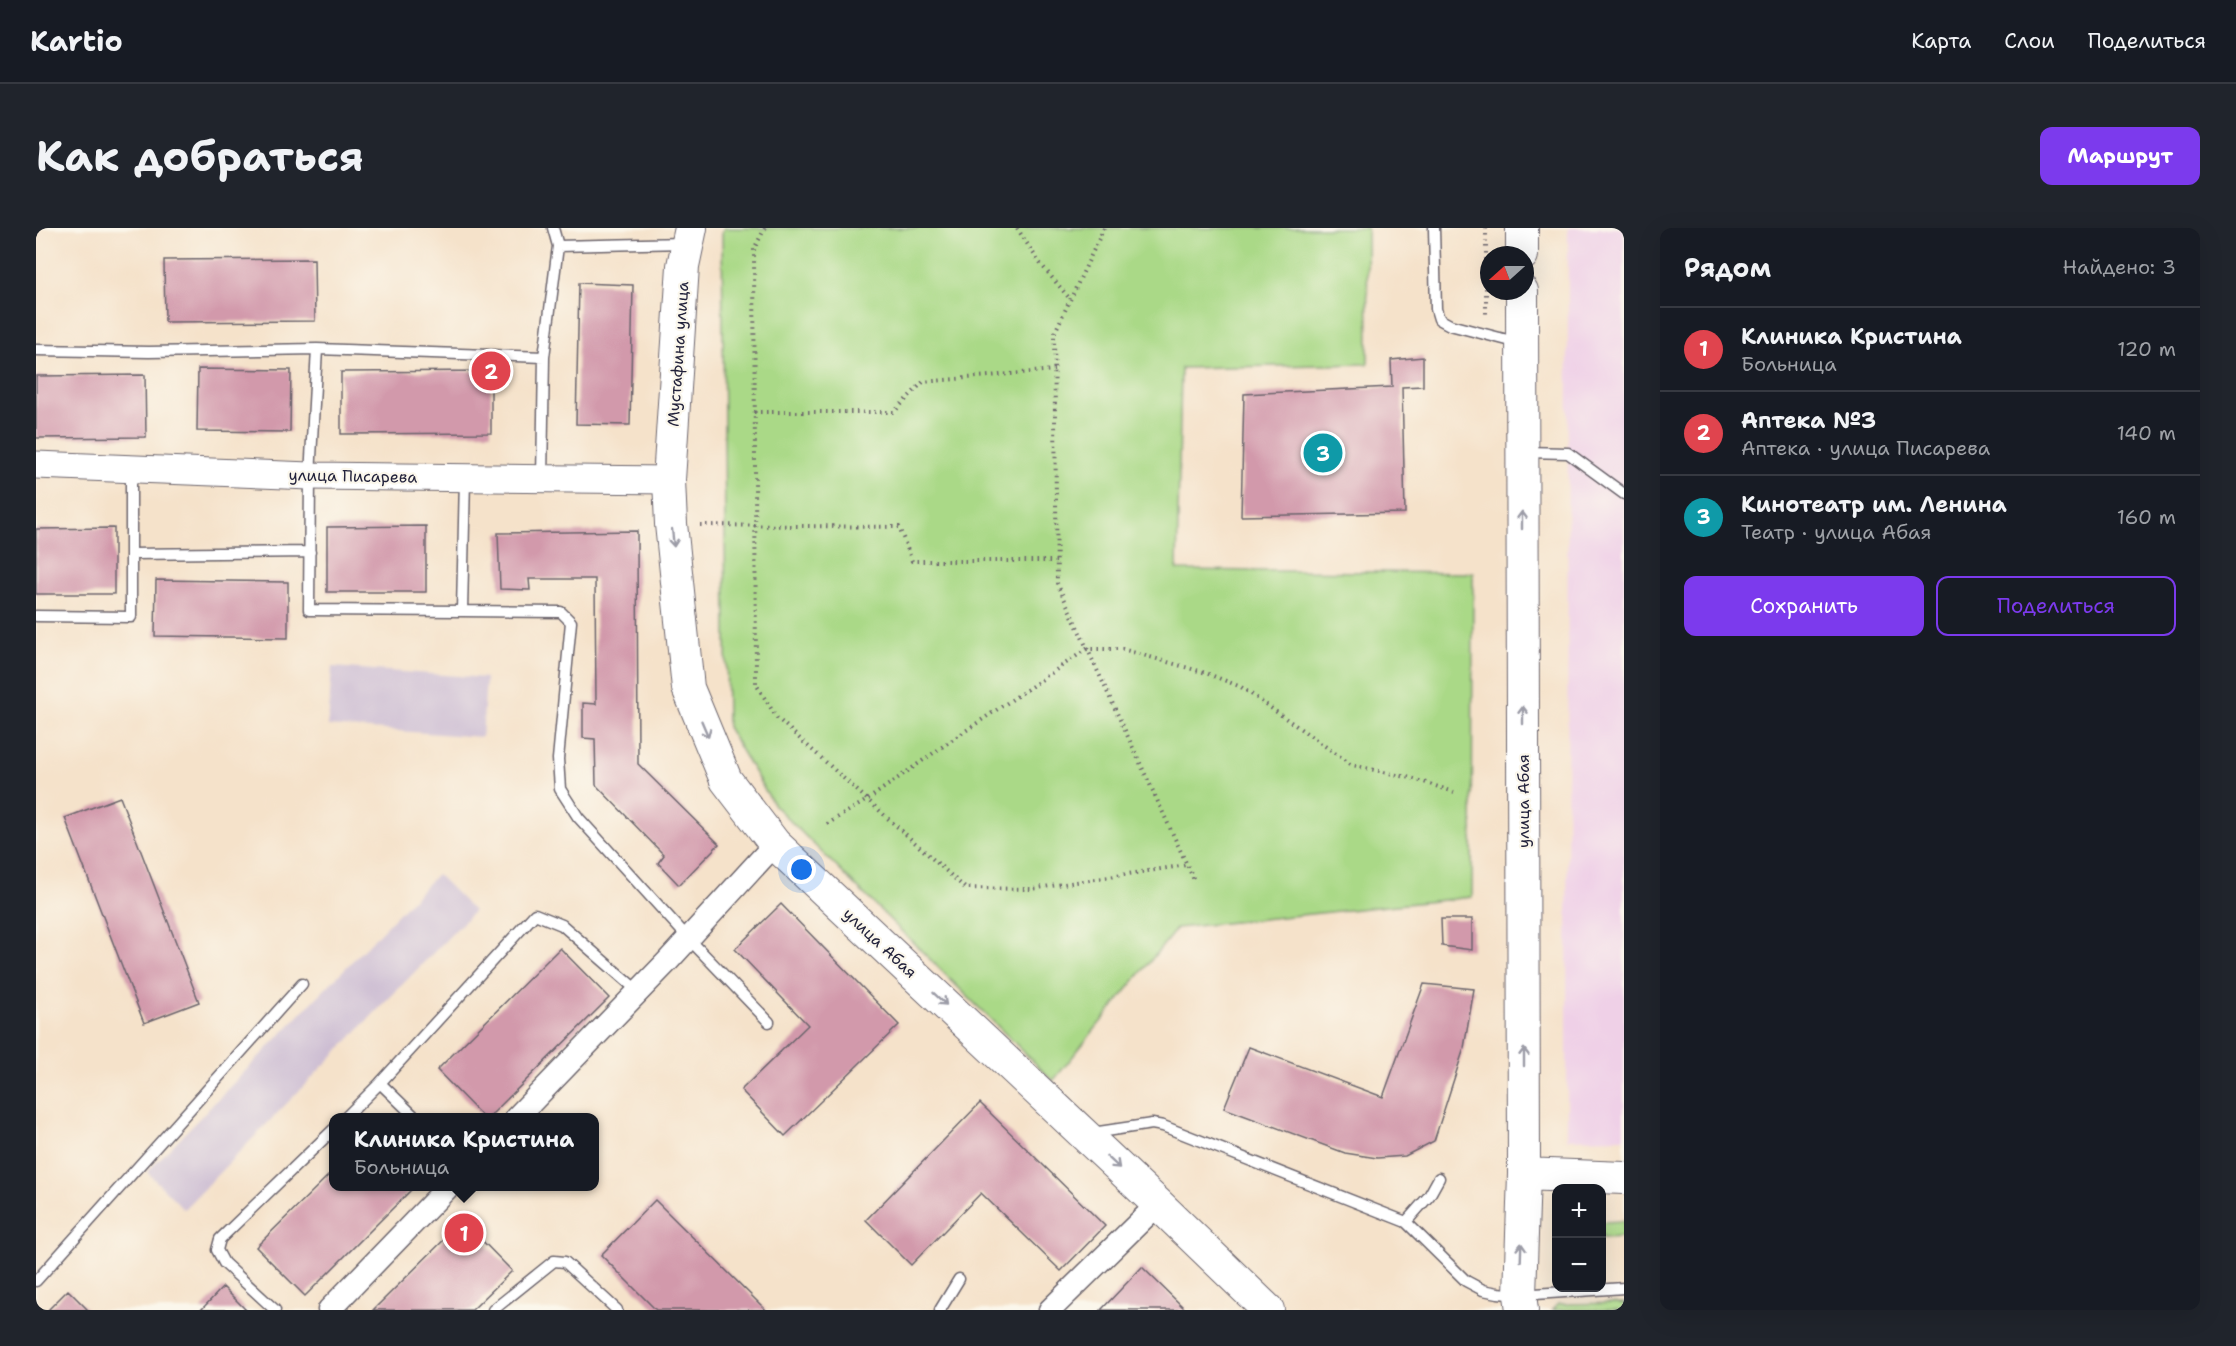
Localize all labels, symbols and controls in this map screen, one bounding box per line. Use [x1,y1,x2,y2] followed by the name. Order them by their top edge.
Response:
[30,22,123,60] text: Kartio
[1911,27,1971,55] text: Карта
[2004,27,2055,55] text: Слои
[2088,27,2206,55] text: Поделиться
[2040,127,2200,185] button: Маршрут
[36,128,364,184] text: Как добраться
[1480,246,1534,300] north arrow
[1684,250,1771,285] text: Рядом
[2063,254,2176,280] text: Найдено: 3
[662,281,694,427] street label: Мустафина улица
[1741,322,1962,351] text: Клиника Кристина
[1699,336,1708,362] text: 1
[2117,336,2176,362] text: 120 m
[472,348,510,394] pin: 2
[1741,351,1837,377] text: Больница
[1741,406,1876,435] text: Аптека №3
[1697,420,1711,446] text: 2
[2117,420,2176,446] text: 140 m
[1304,430,1342,476] pin: 3
[1741,435,1990,461] text: Аптека · улица Писарева
[289,464,418,488] street label: улица Писарева
[1741,490,2007,519] text: Кинотеатр им. Ленина
[1697,504,1711,530] text: 3
[2117,504,2176,530] text: 160 m
[1516,510,1528,530] one-way arrow
[1741,519,1932,545] text: Театр · улица Абая
[667,528,678,548] one-way arrow
[1684,576,1924,636] button: Сохранить
[1936,576,2176,636] button: Поделиться
[1517,705,1529,725] one-way arrow
[700,719,711,738] one-way arrow
[1513,754,1534,848] street label: улица Абая
[787,855,816,884] your location
[839,903,921,983] street label: улица Абая
[933,992,948,1007] one-way arrow
[1518,1047,1530,1067] one-way arrow
[329,1113,599,1191] popup
[354,1125,574,1154] text: Клиника Кристина
[354,1154,449,1180] text: Больница
[1106,1154,1121,1169] one-way arrow
[1552,1184,1606,1292] map controls
[1552,1184,1606,1238] button: +
[444,1210,484,1256] pin: 1
[1552,1238,1606,1292] button: −
[1516,1242,1527,1262] one-way arrow

